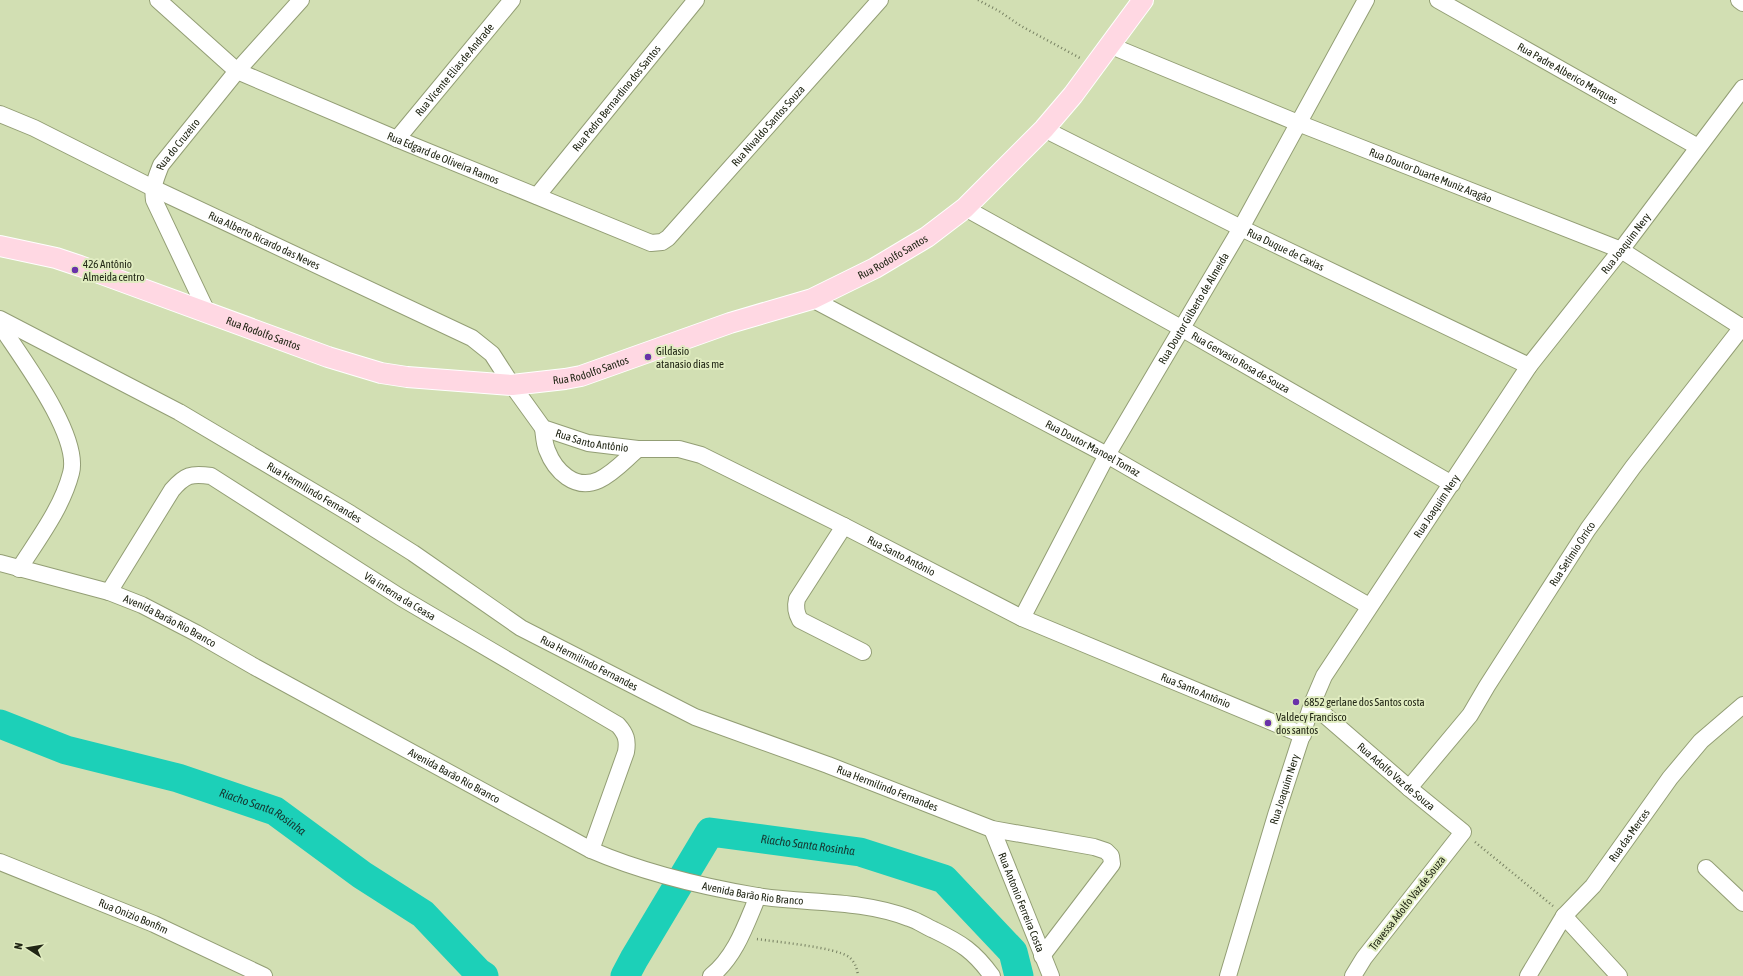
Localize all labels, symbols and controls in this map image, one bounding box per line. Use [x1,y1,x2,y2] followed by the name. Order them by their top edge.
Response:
[413,21,496,118] street label: Rua Vicente Elias de Andrade
[1516,40,1620,106] street label: Rua Padre Alberico Marques
[570,43,663,154] street label: Rua Pedro Bernardino dos Santos
[729,83,807,169] street label: Rua Nivaldo Santos Souza
[154,116,202,172] street label: Rua do Cruzeiro
[385,130,501,186] street label: Rua Edgard de Oliveira Ramos
[1368,146,1494,205] street label: Rua Doutor Duarte Muniz Aragão
[207,209,322,272] street label: Rua Alberto Ricardo das Neves
[1599,210,1653,276] street label: Rua Joaquim Nery
[1245,226,1326,273] street label: Rua Duque de Caxias
[856,232,930,281] street label: Rua Rodolfo Santos
[1156,251,1231,366] street label: Rua Doutor Gilberto de Almeida
[83,258,145,283] place label: 426 Antônio Almeida centro
[70,265,80,275] marker: 426 Antônio Almeida centro
[225,314,302,352] street label: Rua Rodolfo Santos
[1189,329,1292,395] street label: Rua Gervasio Rosa de Souza
[656,345,724,370] place label: Gildasio atanasio dias me
[643,352,653,362] marker: Gildasio atanasio dias me
[552,354,630,386] street label: Rua Rodolfo Santos
[1043,418,1142,479] street label: Rua Doutor Manoel Tomaz
[554,427,629,454] street label: Rua Santo Antônio
[265,460,364,525] street label: Rua Hermilindo Fernandes
[1411,472,1462,540] street label: Rua Joaquim Nery
[1547,519,1597,588] street label: Rua Setimio Orrico
[866,533,937,578] street label: Rua Santo Antônio
[362,570,438,623] street label: Via interna da Ceasa
[122,592,218,649] street label: Avenida Barão Rio Branco
[539,633,640,693] street label: Rua Hermilindo Fernandes
[1159,671,1232,710] street label: Rua Santo Antônio
[1304,696,1425,708] place label: 6852 gerlane dos Santos costa
[1291,697,1301,707] marker: 6852 gerlane dos Santos costa
[1276,711,1347,736] place label: Valdecy Francisco dos santos
[1263,718,1273,728] marker: Valdecy Francisco dos santos
[1355,740,1437,813] street label: Rua Adolfo Vaz de Souza
[406,746,502,805] street label: Avenida Barão Rio Branco
[1268,752,1301,826] street label: Rua Joaquim Nery
[835,763,940,813] street label: Rua Hermilindo Fernandes
[218,786,309,839] water label: Riacho Santa Rosinha
[1606,807,1652,864] street label: Rua das Merces
[760,832,856,858] water label: Riacho Santa Rosinha
[996,851,1047,954] street label: Rua Antonio Ferreira Costa
[1367,854,1447,952] street label: Travessa Adolfo Vaz de Souza
[701,879,804,907] street label: Avenida Barão Rio Branco
[97,896,170,936] street label: Rua Onizio Bonfim
[8,928,48,968] north arrow
[12,941,25,950] text: N

